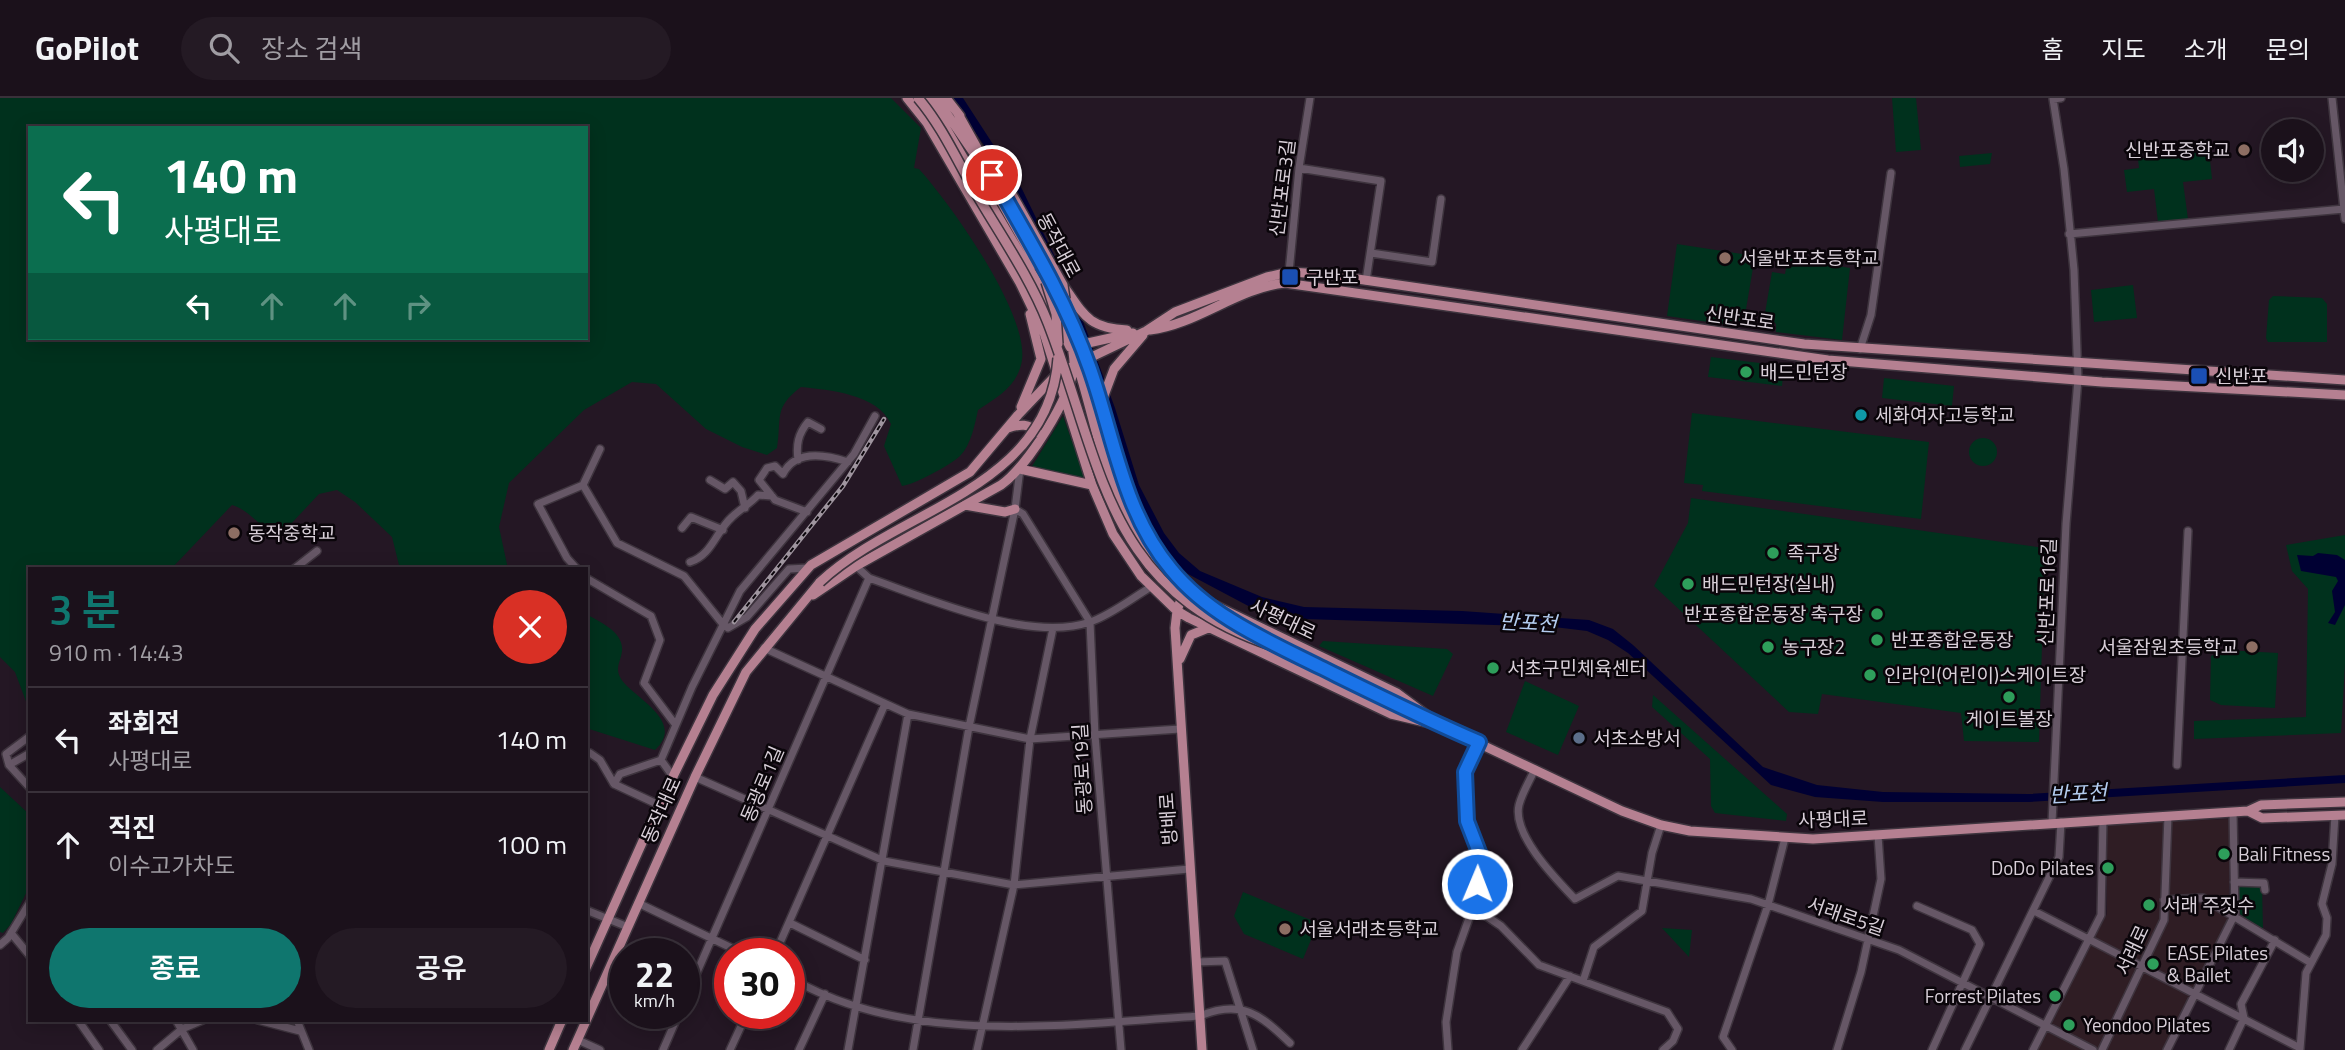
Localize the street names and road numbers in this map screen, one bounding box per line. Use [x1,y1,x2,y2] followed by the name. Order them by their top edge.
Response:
[1261,138,1302,238] street label: 신반포로3길
[1030,207,1089,282] street label: 동작대로
[1703,298,1777,337] street label: 신반포로
[2030,537,2063,647] street label: 신반포로16길
[1245,591,1321,646] street label: 사평대로
[1065,723,1098,815] street label: 동광로19길
[732,741,791,827] street label: 동광로1길
[633,772,688,848] street label: 동작대로
[1151,792,1184,846] street label: 방배로
[1798,803,1868,834] street label: 사평대로
[1803,889,1889,942] street label: 서래로5길
[2107,920,2156,980] street label: 서래로

